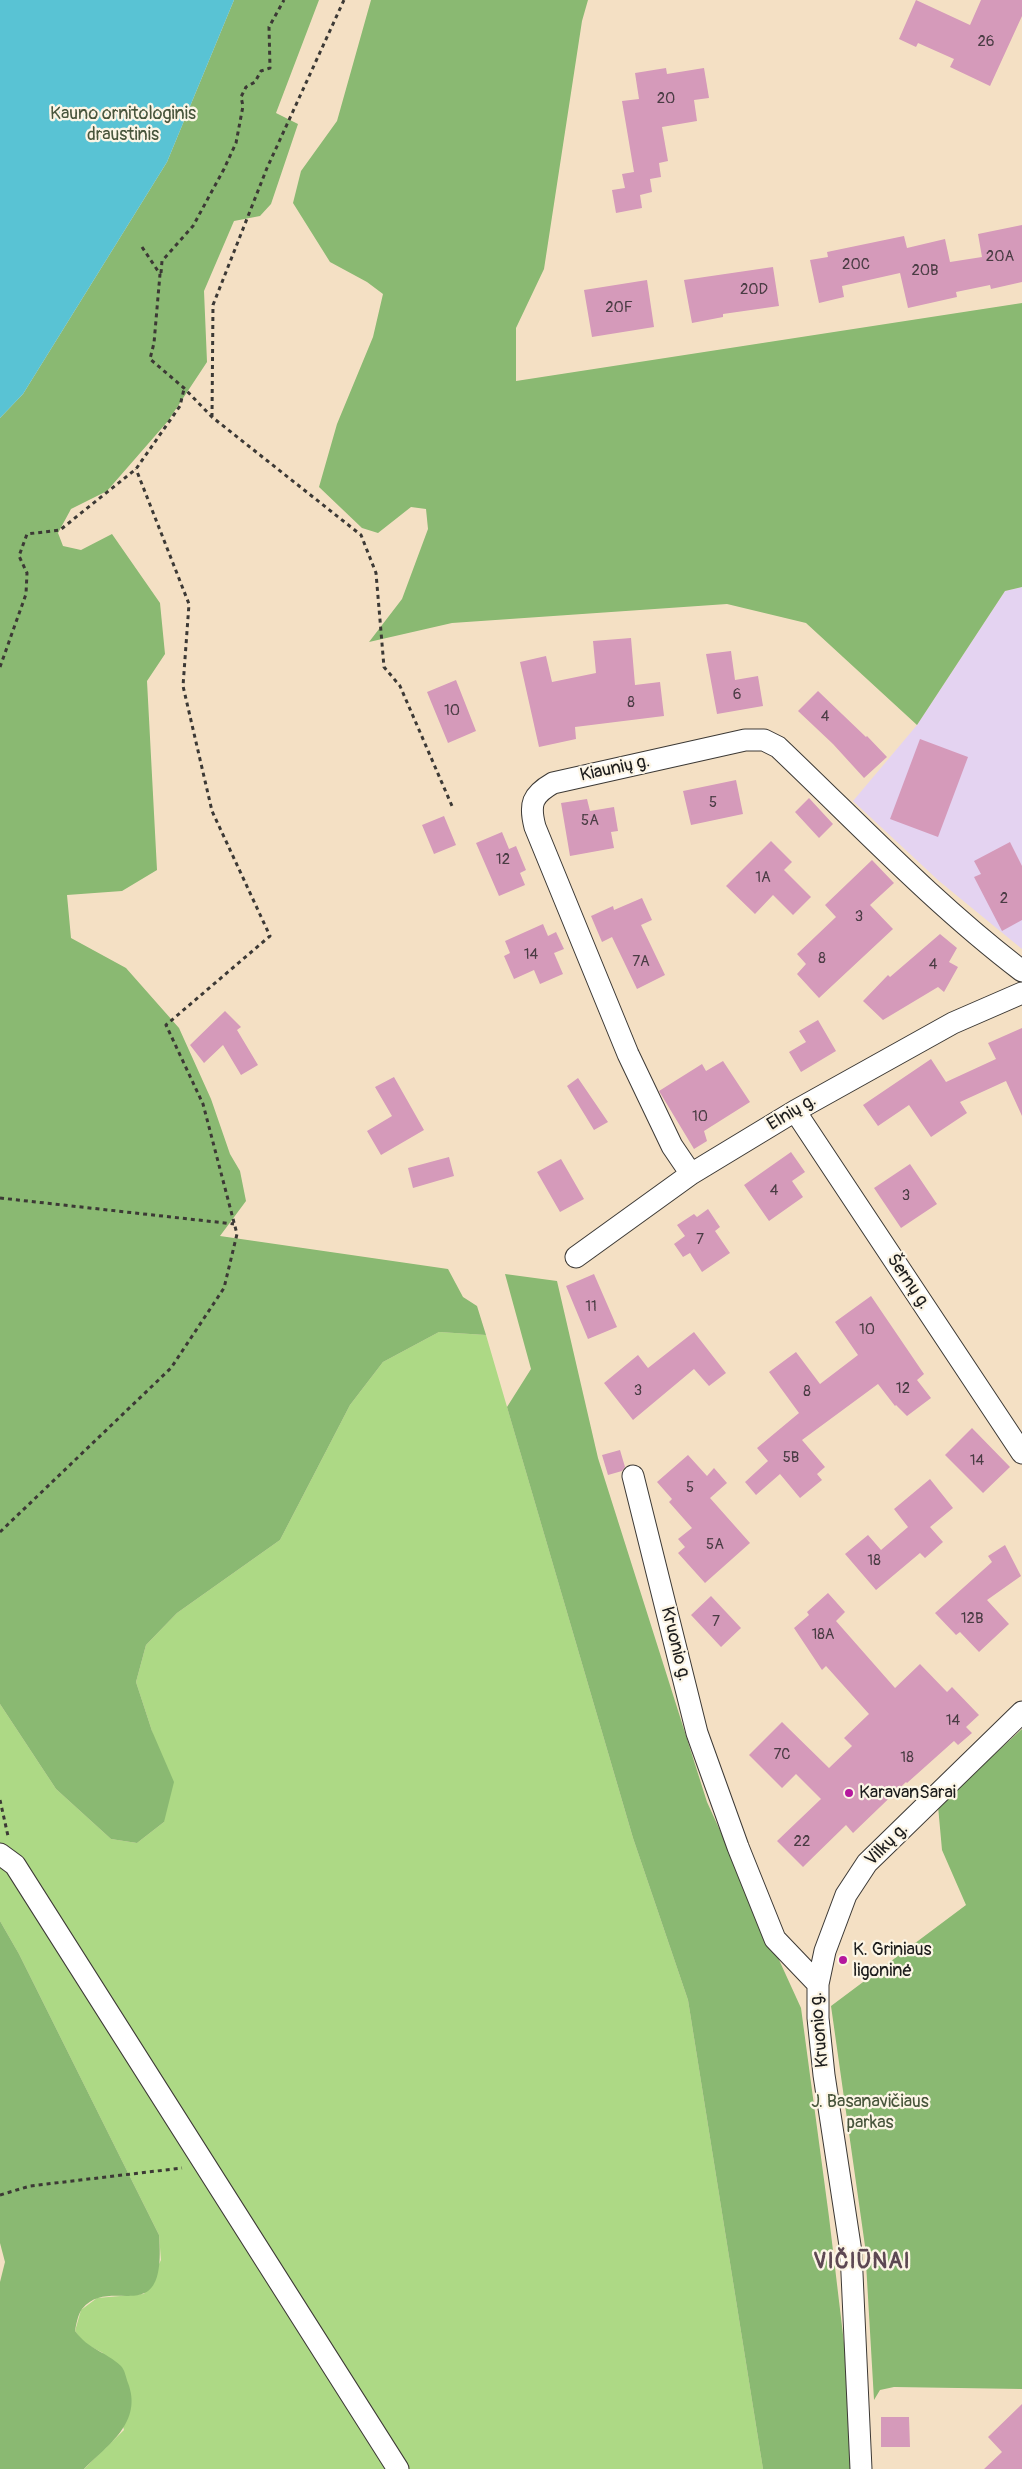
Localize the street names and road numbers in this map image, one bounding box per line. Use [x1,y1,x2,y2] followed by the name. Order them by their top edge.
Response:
[578,751,652,787] street label: Kiaunių g.
[764,1090,820,1136] street label: Elnių g.
[882,1250,934,1314] street label: Šernų g.
[655,1605,695,1683] street label: Kruonio g.
[861,1819,913,1871] street label: Vilkų g.
[806,1991,834,2069] street label: Kruonio g.

